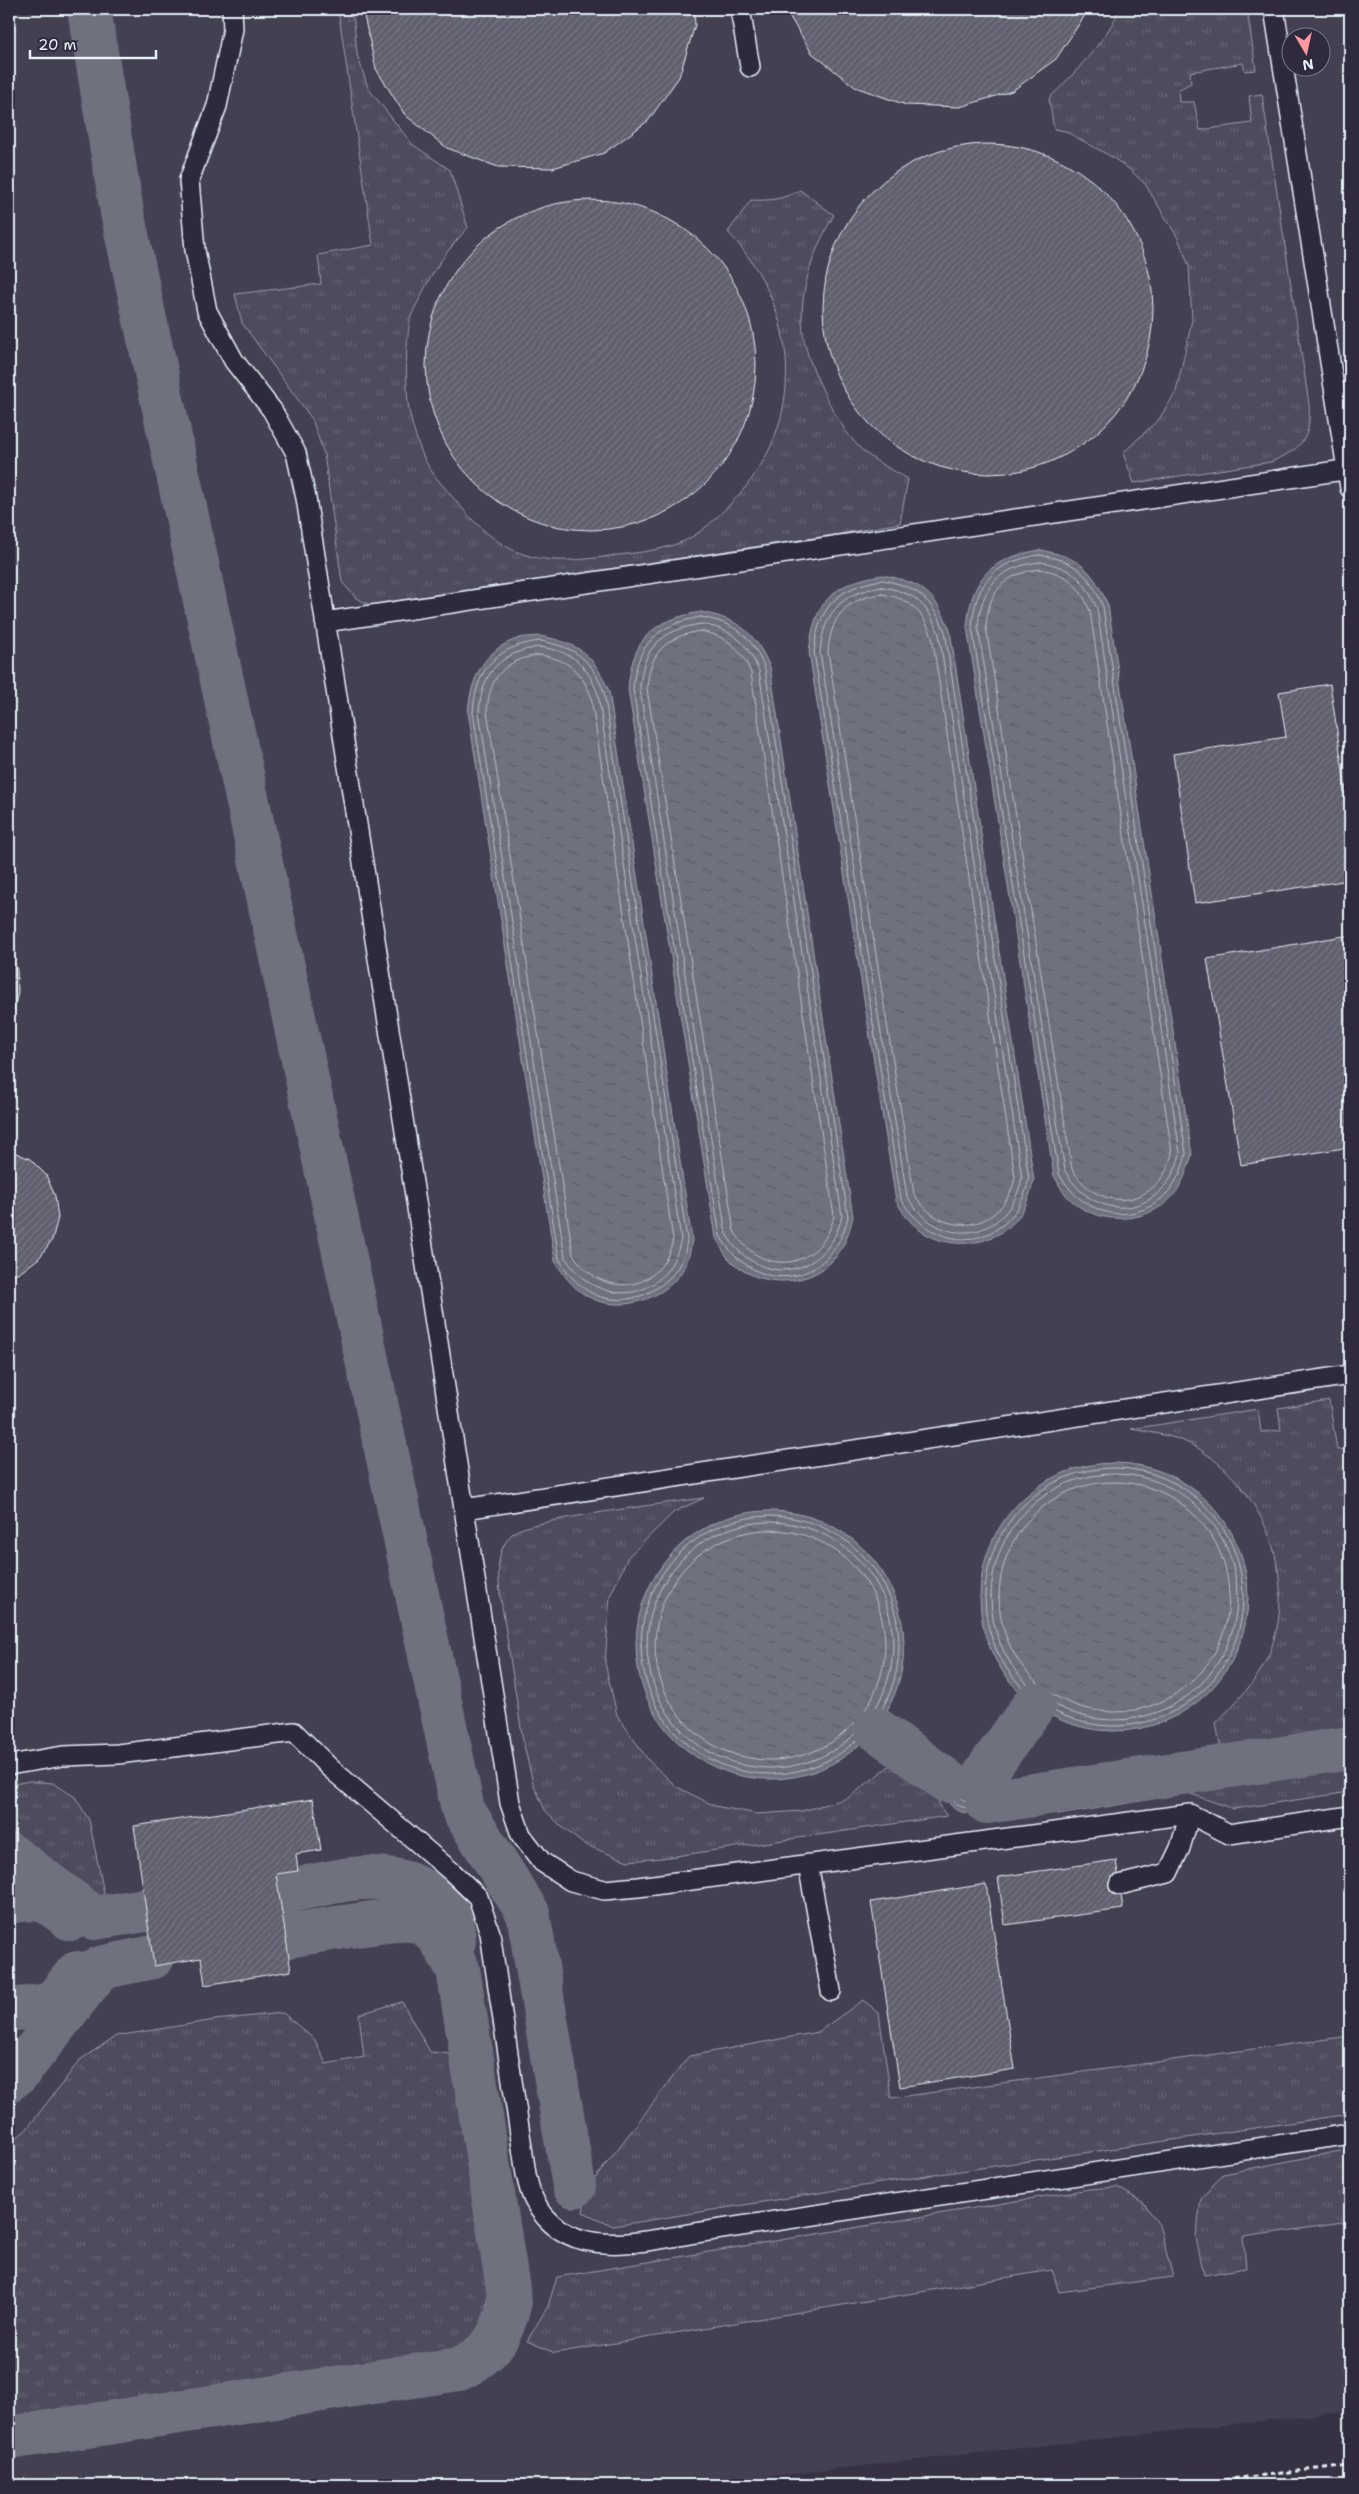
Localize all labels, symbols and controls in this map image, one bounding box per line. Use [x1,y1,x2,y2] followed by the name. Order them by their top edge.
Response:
[30,28,156,60] scale bar
[1282,28,1332,78] north arrow
[38,35,77,55] text: 20 m
[1301,55,1315,75] text: N

